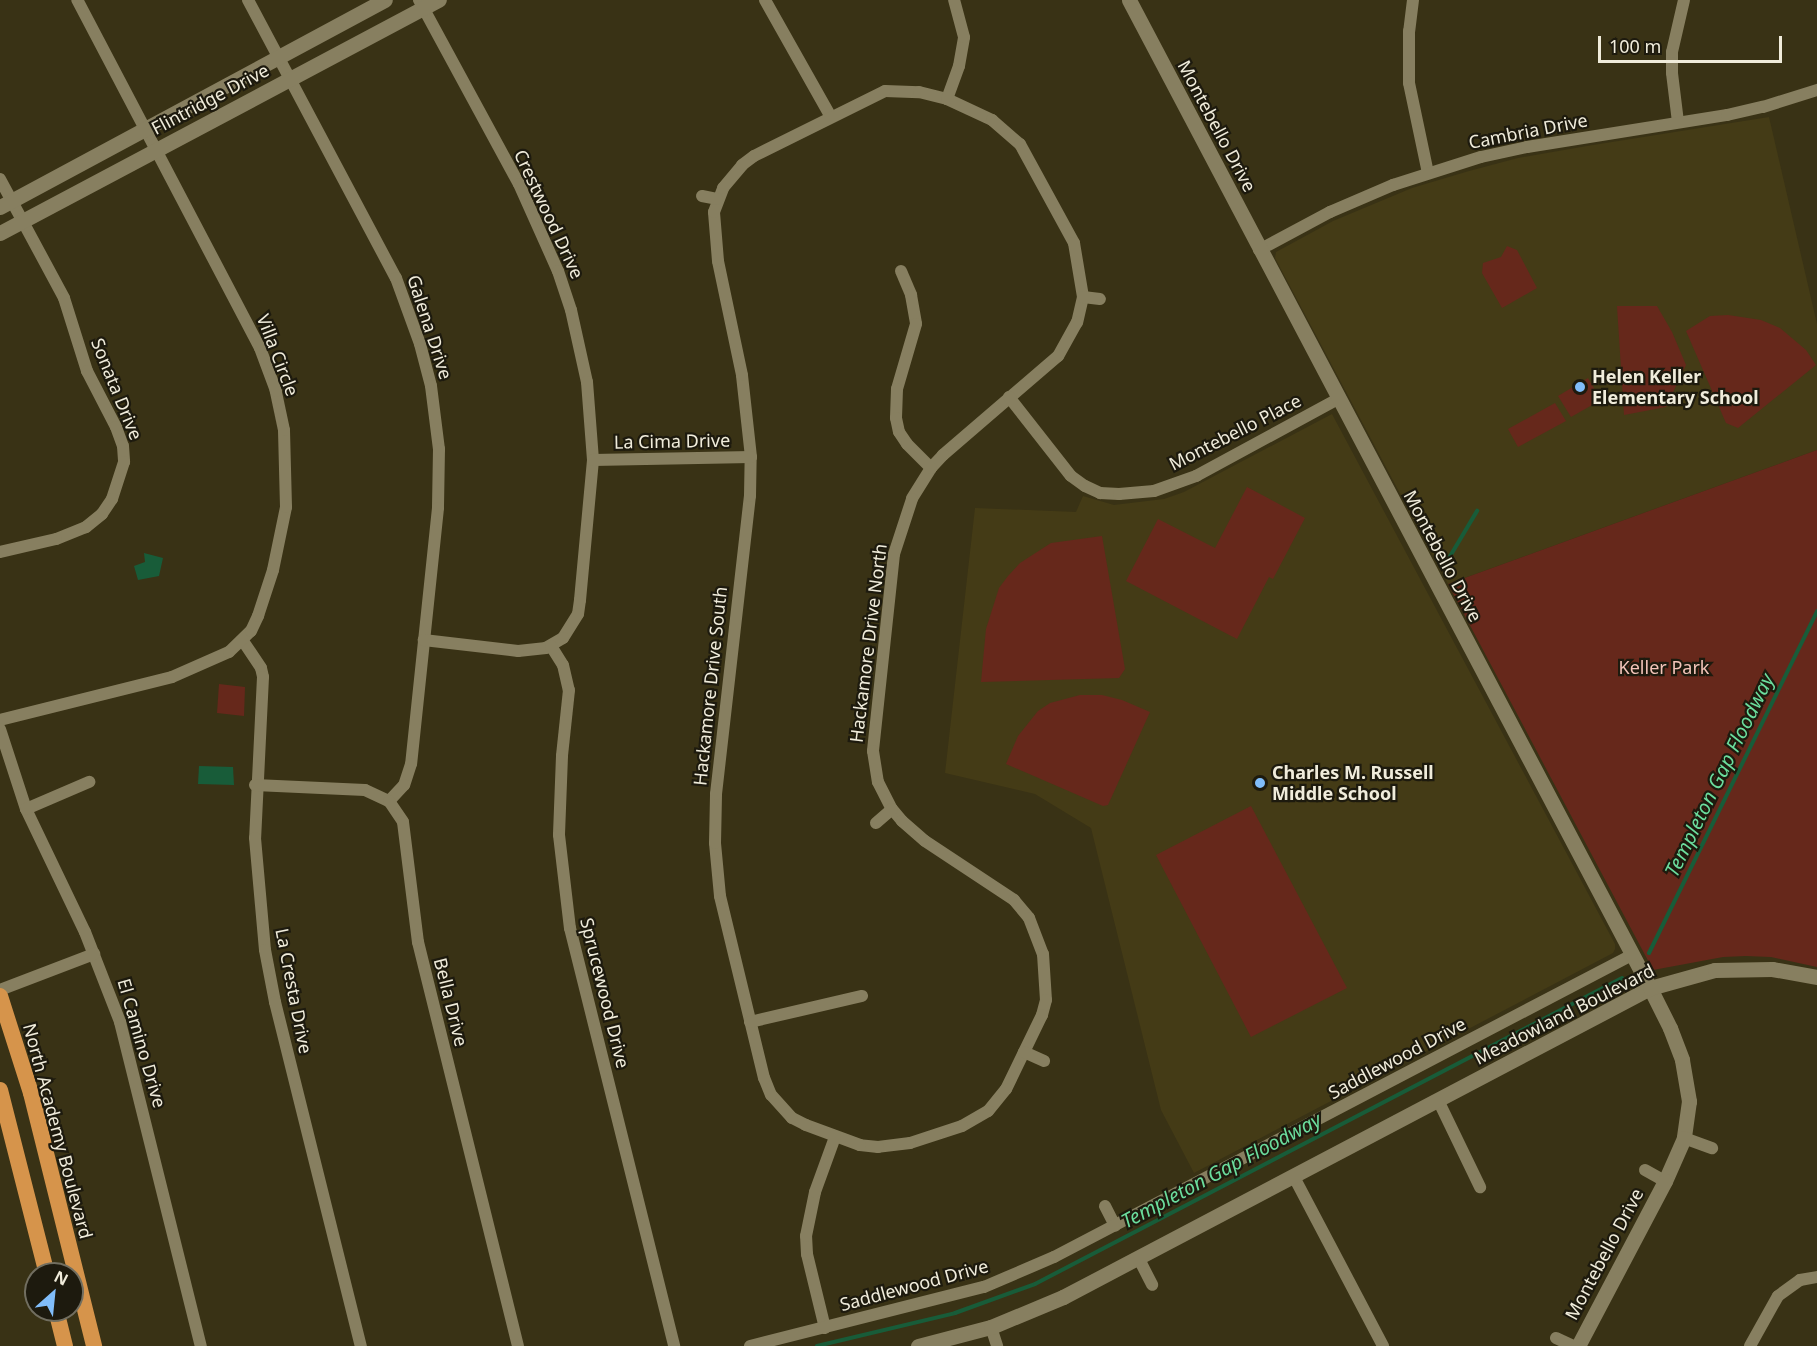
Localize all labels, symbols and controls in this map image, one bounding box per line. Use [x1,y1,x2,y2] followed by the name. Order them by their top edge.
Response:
[1601,24,1786,62] scale bar
[1609,34,1661,58] text: 100 m
[1173,57,1261,195] street label: Montebello Drive
[148,59,272,139] street label: Flintridge Drive
[1467,109,1589,153] street label: Cambria Drive
[510,146,588,282] street label: Crestwood Drive
[403,272,457,382] street label: Galena Drive
[253,311,303,399] street label: Villa Circle
[87,335,147,443] street label: Sonata Drive
[1592,366,1759,409] place label: Helen Keller Elementary School
[1573,380,1587,394] marker: Helen Keller Elementary School
[1165,389,1305,475] street label: Montebello Place
[614,429,730,453] street label: La Cima Drive
[1399,487,1487,625] street label: Montebello Drive
[845,542,891,744] street label: Hackamore Drive North
[689,585,731,787] street label: Hackamore Drive South
[1619,656,1709,678] park label: Keller Park
[1659,669,1779,881] water label: Templeton Gap Floodway
[1272,762,1434,804] place label: Charles M. Russell Middle School
[1253,776,1267,790] marker: Charles M. Russell Middle School
[576,916,634,1070] street label: Sprucewood Drive
[271,926,317,1056] street label: La Cresta Drive
[430,956,472,1048] street label: Bella Drive
[1470,959,1658,1069] street label: Meadowland Boulevard
[113,976,171,1110] street label: El Camino Drive
[1324,1013,1470,1103] street label: Saddlewood Drive
[19,1021,97,1241] street label: North Academy Boulevard
[1117,1107,1325,1233] water label: Templeton Gap Floodway
[1560,1185,1648,1323] street label: Montebello Drive
[837,1255,991,1315] street label: Saddlewood Drive
[24,1262,84,1322] north arrow
[50,1265,72,1290] text: N

